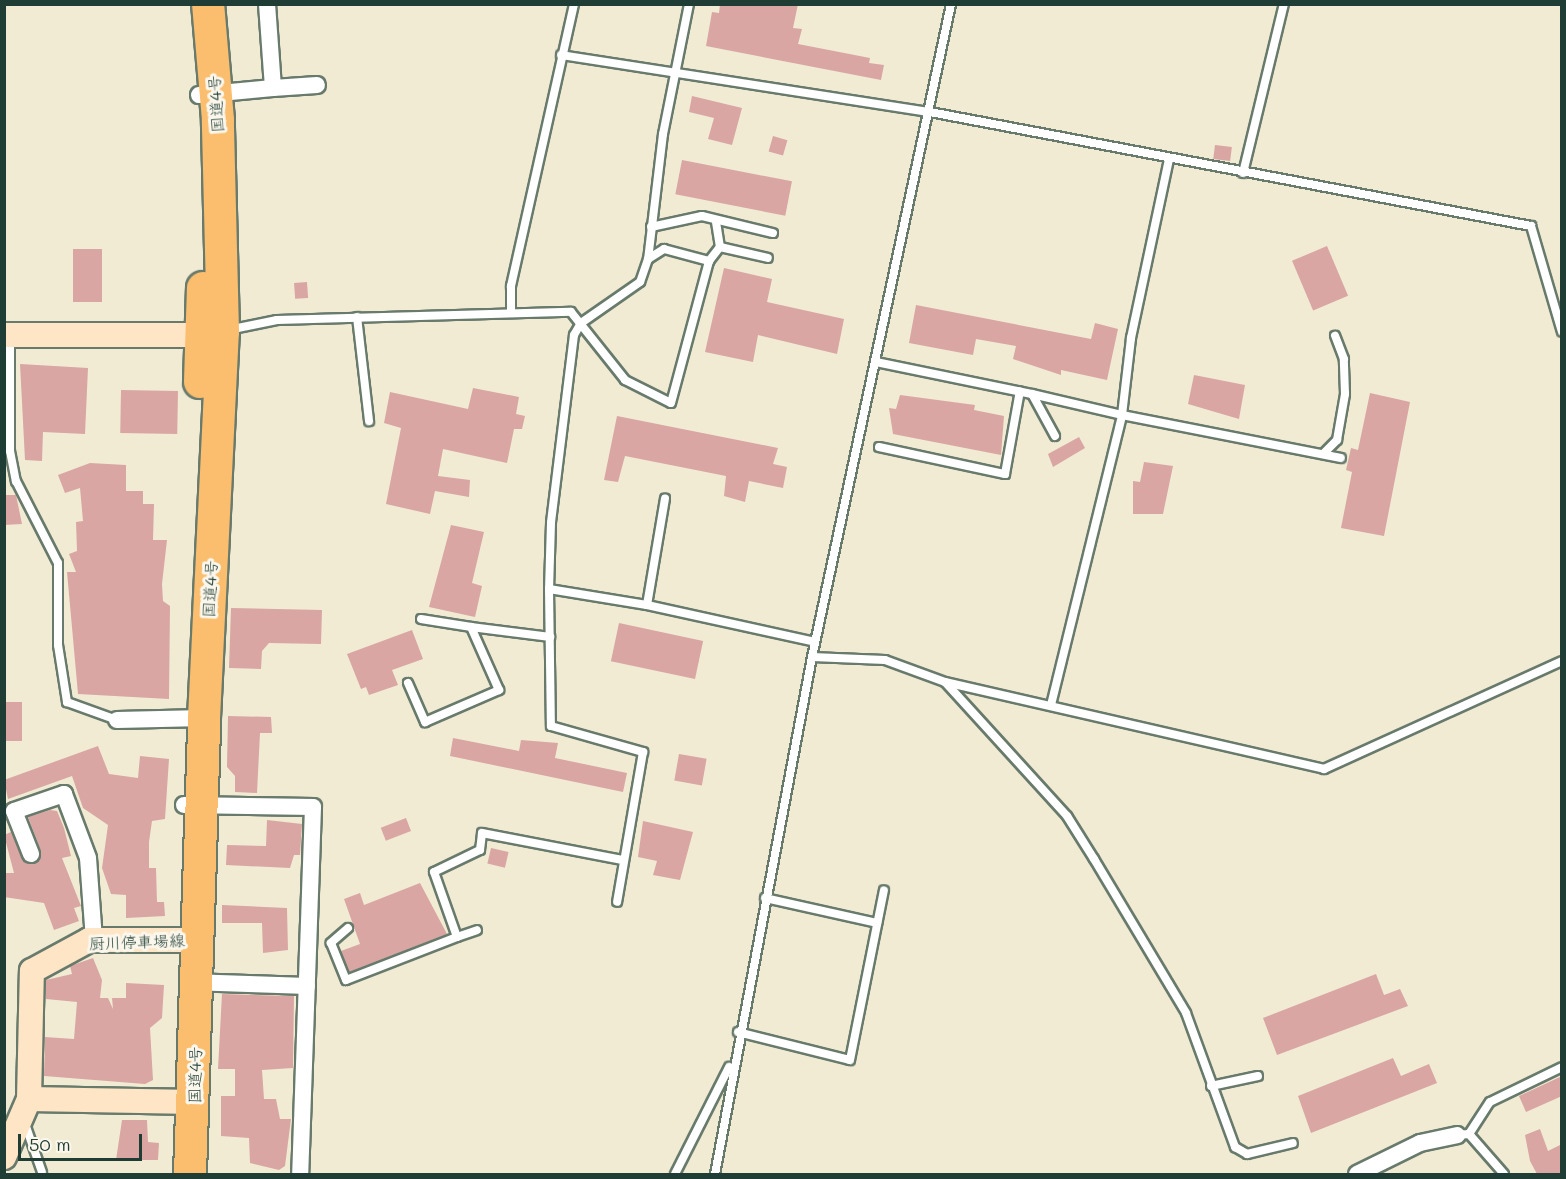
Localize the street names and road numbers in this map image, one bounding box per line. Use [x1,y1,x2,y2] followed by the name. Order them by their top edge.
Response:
[204,75,228,133] street label: 国道4号
[199,560,221,618] street label: 国道4号
[89,931,185,953] street label: 厨川停車場線
[185,1046,205,1104] street label: 国道4号

